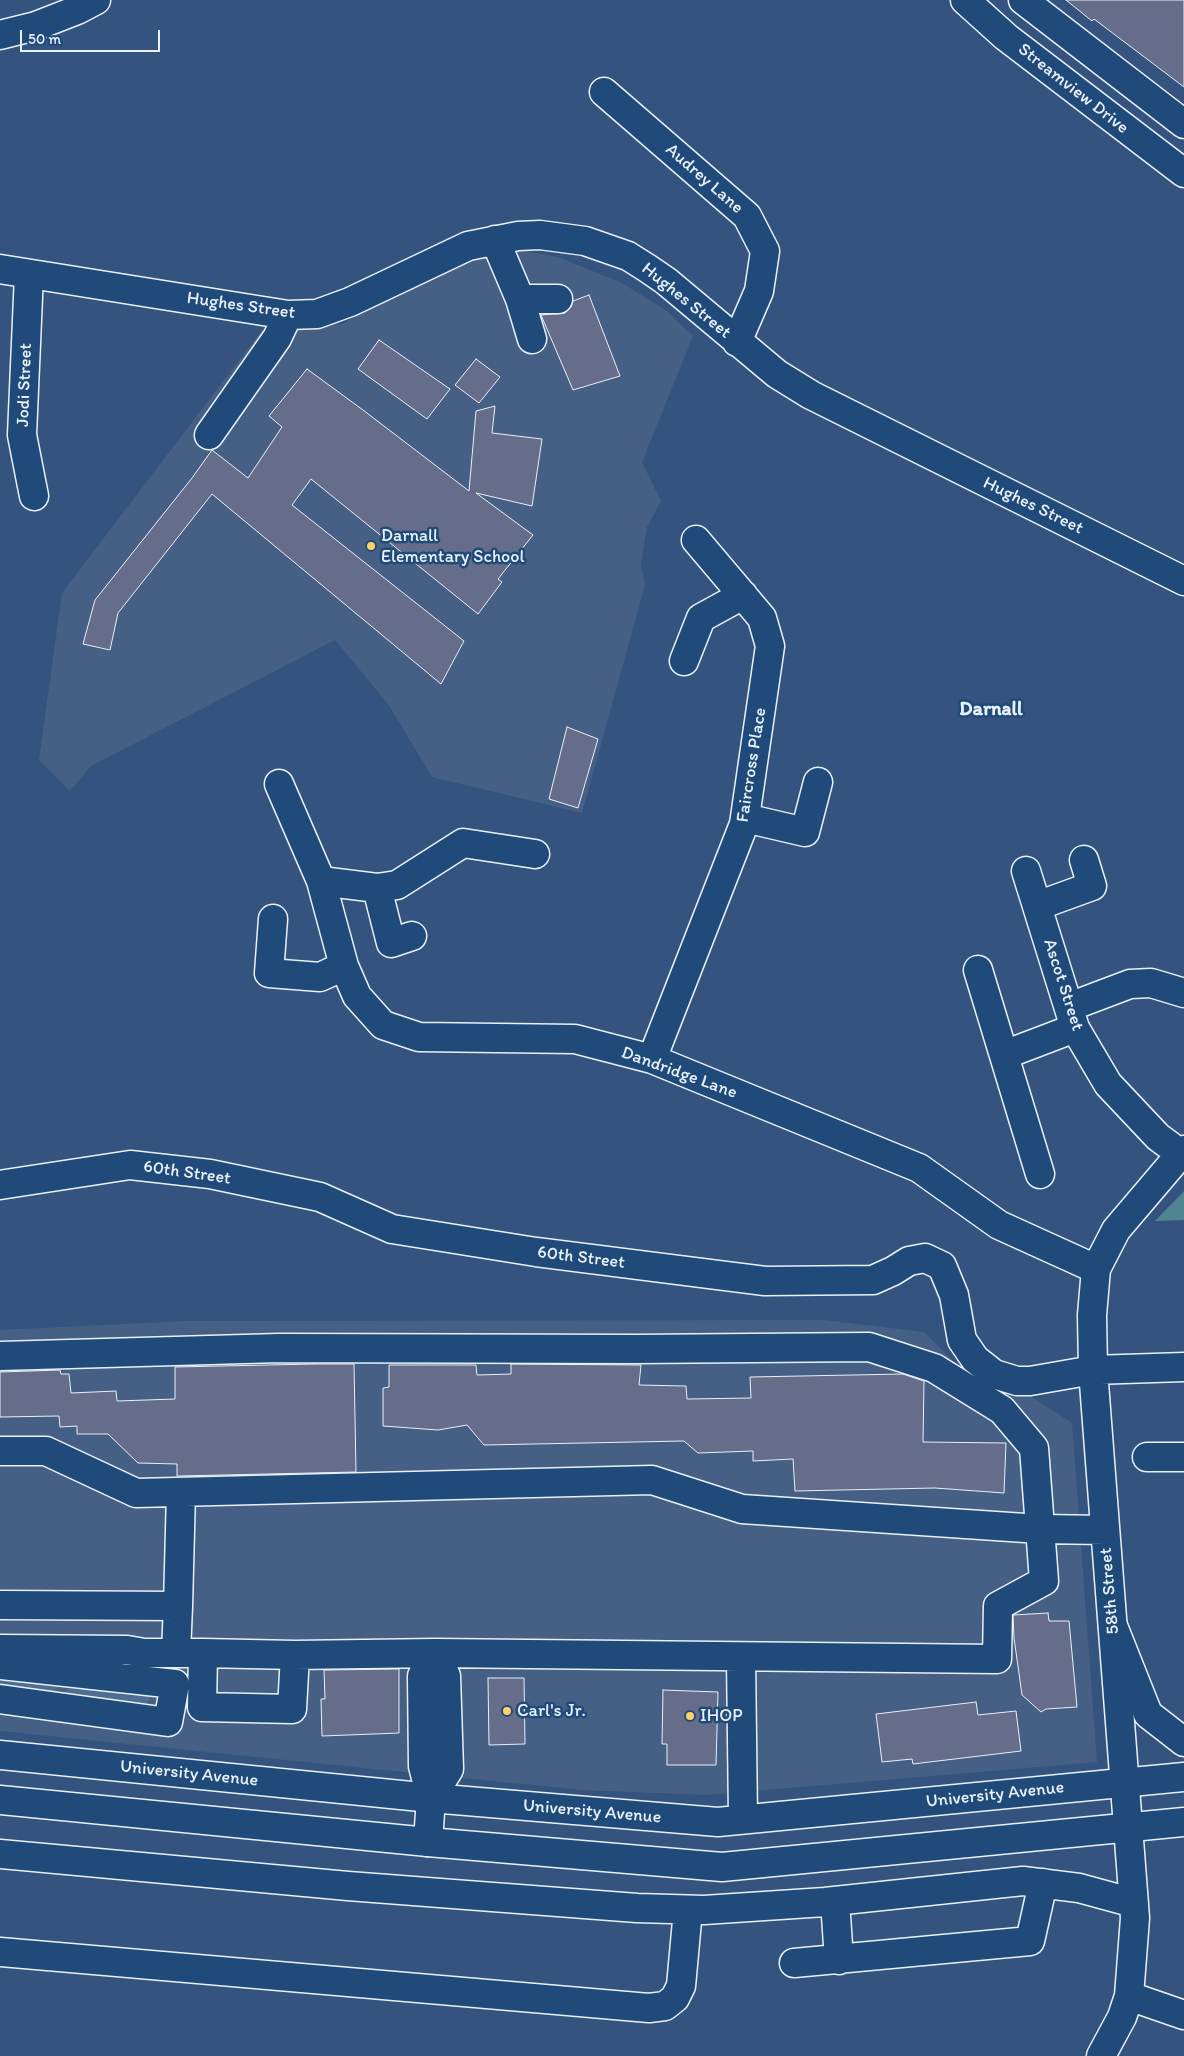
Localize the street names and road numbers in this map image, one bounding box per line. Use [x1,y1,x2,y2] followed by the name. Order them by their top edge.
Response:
[1013,39,1133,139] street label: Streamview Drive
[661,139,747,219] street label: Audrey Lane
[637,258,735,344] street label: Hughes Street
[185,288,297,324] street label: Hughes Street
[13,343,37,427] street label: Jodi Street
[979,472,1087,540] street label: Hughes Street
[732,706,772,824] street label: Faircross Place
[1038,936,1088,1034] street label: Ascot Street
[618,1042,740,1104] street label: Dandridge Lane
[142,1156,232,1190] street label: 60th Street
[536,1242,626,1274] street label: 60th Street
[1095,1547,1125,1635] street label: 58th Street
[119,1756,259,1792] street label: University Avenue
[925,1777,1065,1813] street label: University Avenue
[522,1795,662,1829] street label: University Avenue

